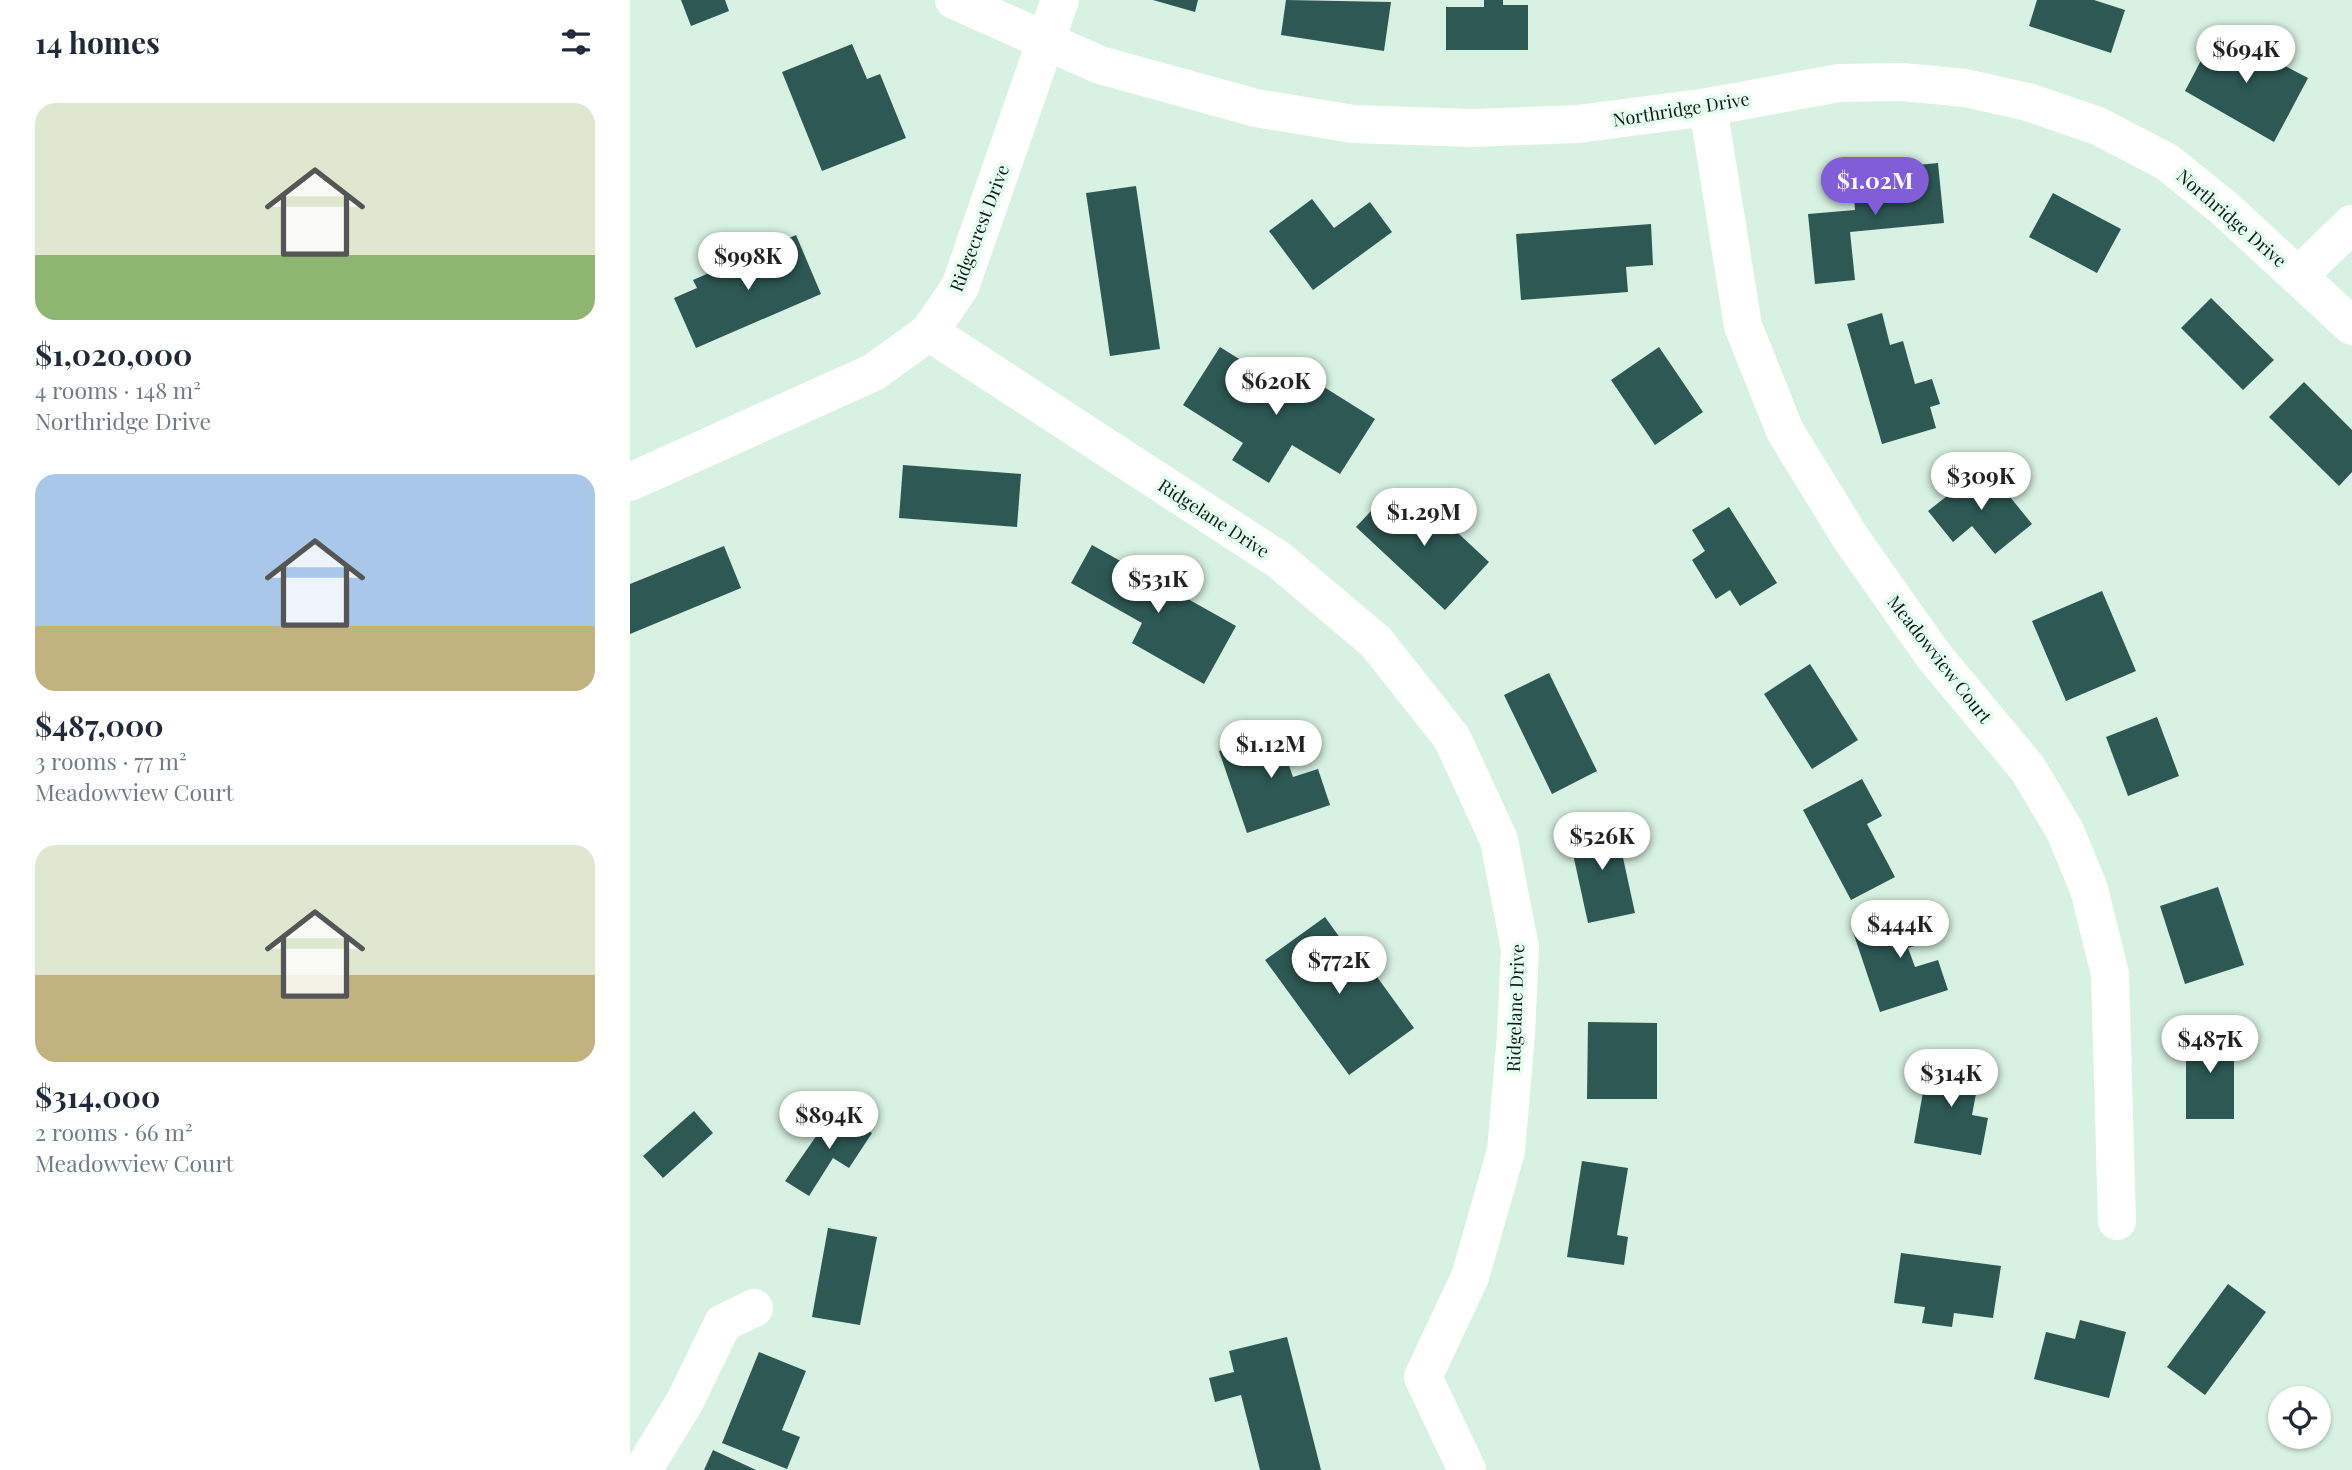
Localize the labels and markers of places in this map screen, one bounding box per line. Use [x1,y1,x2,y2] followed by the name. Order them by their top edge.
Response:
[2197,25,2295,85] pin: $694K
[1818,158,1932,217] pin: $1.02M
[699,232,797,292] pin: $998K
[1227,358,1325,417] pin: $620K
[1932,452,2030,512] pin: $309K
[1367,489,1481,548] pin: $1.29M
[1109,556,1207,615] pin: $531K
[1214,720,1328,780] pin: $1.12M
[1553,812,1651,872] pin: $526K
[1851,900,1949,960] pin: $444K
[1290,936,1388,996] pin: $772K
[2161,1016,2259,1075] pin: $487K
[1902,1050,2000,1109] pin: $314K
[780,1092,878,1151] pin: $894K

